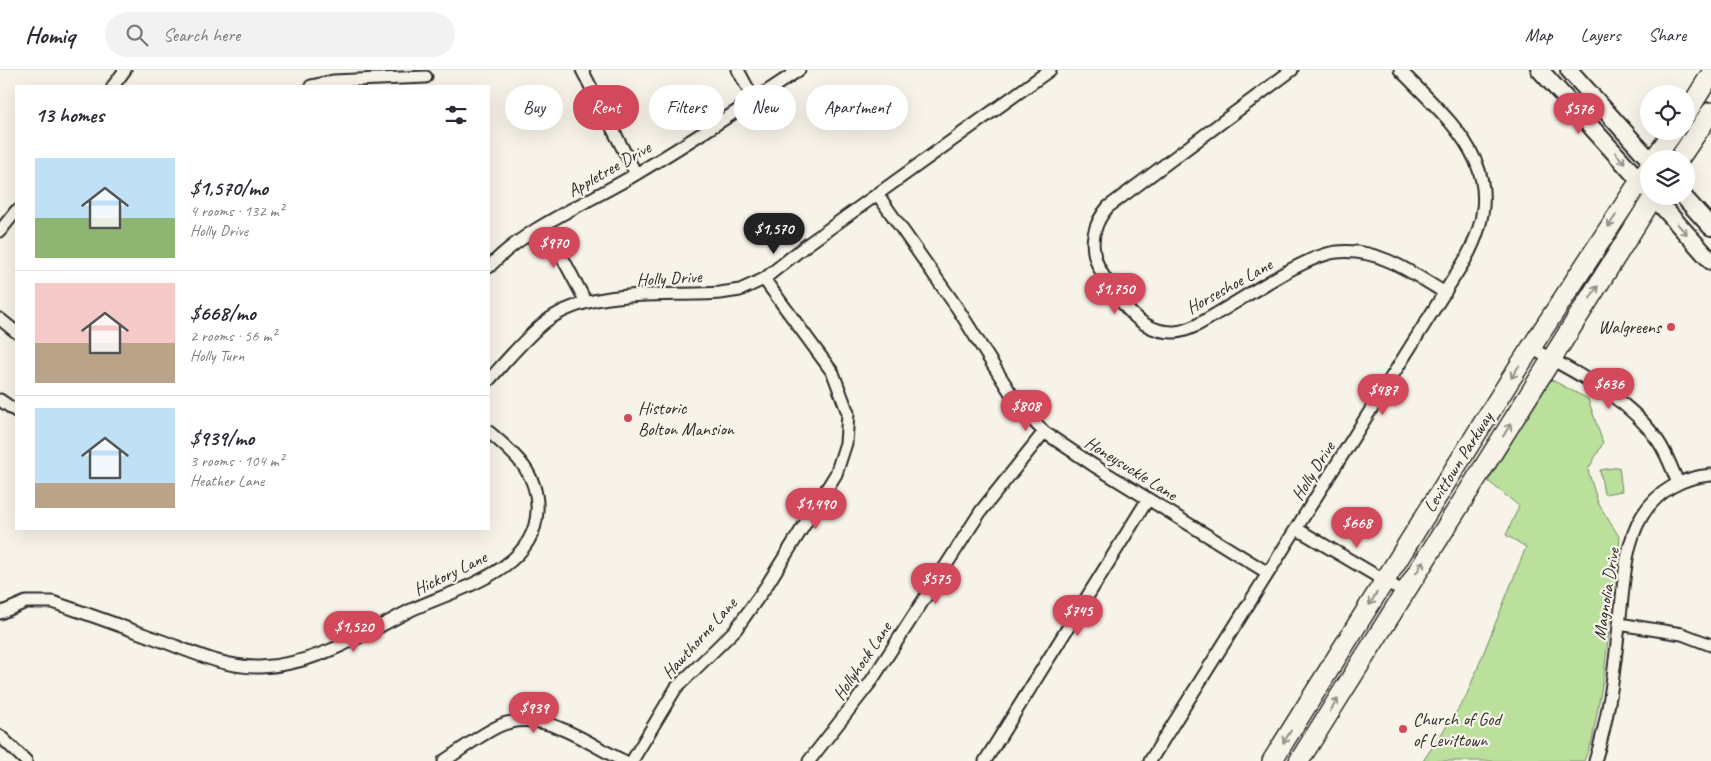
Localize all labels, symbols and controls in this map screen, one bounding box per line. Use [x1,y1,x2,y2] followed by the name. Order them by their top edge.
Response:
[105,12,455,57] search box
[25,20,75,50] text: Homiq
[123,21,151,49] icon: search
[163,23,240,47] text: Search here
[1525,24,1553,46] text: Map
[1581,24,1620,46] text: Layers
[1648,24,1686,46] text: Share
[505,85,563,130] chip: Buy
[573,85,639,130] chip: Rent
[649,85,724,130] chip: Filters
[734,85,796,130] chip: New
[806,85,908,130] chip: Apartment
[1640,85,1695,205] map controls
[1640,85,1695,140] button: locate
[1549,92,1609,135] pin: $576
[1565,99,1593,119] text: $576
[442,101,470,129] icon: filters
[35,102,104,128] text: 13 homes
[564,136,655,202] street label: Appletree Drive
[1640,150,1695,205] button: layers
[1614,152,1625,165] one-way arrow
[190,175,268,201] text: $1,570/mo
[75,178,135,238] icon: home
[190,201,284,221] text: 4 rooms · 132 m²
[733,212,815,255] pin: $1,570
[1606,213,1616,227] one-way arrow
[755,219,793,239] text: $1,570
[190,221,248,241] text: Holly Drive
[1676,223,1688,236] one-way arrow
[524,226,584,269] pin: $970
[540,233,568,253] text: $970
[1182,253,1277,319] street label: Horseshoe Lane
[636,265,703,291] street label: Holly Drive
[1074,272,1156,315] pin: $1,750
[1096,279,1134,299] text: $1,750
[1589,286,1599,300] one-way arrow
[190,300,256,326] text: $668/mo
[75,303,135,363] icon: home
[1598,316,1663,338] place label: Walgreens
[1665,321,1677,333] marker: Walgreens
[190,326,276,346] text: 2 rooms · 56 m²
[190,346,244,366] text: Holly Turn
[1510,365,1520,379] one-way arrow
[1579,368,1639,410] pin: $636
[1353,374,1413,416] pin: $487
[1594,374,1624,394] text: $636
[1369,380,1397,400] text: $487
[996,390,1056,432] pin: $808
[1012,396,1040,416] text: $808
[638,397,735,440] place label: Historic Bolton Mansion
[1418,406,1499,516] street label: Levittown Parkway
[622,412,634,424] marker: Historic Bolton Mansion
[1502,423,1512,437] one-way arrow
[190,425,254,451] text: $939/mo
[75,428,135,488] icon: home
[1081,431,1182,506] street label: Honeysuckle Lane
[1286,437,1340,504] street label: Holly Drive
[190,451,284,471] text: 3 rooms · 104 m²
[190,471,264,491] text: Heather Lane
[775,488,857,530] pin: $1,490
[797,494,835,514] text: $1,490
[1327,506,1387,549] pin: $668
[1342,513,1372,533] text: $668
[410,545,491,600] street label: Hickory Lane
[1588,545,1624,641] street label: Magnolia Drive
[1415,560,1426,574] one-way arrow
[906,562,966,605] pin: $575
[922,569,950,589] text: $575
[657,592,742,683] street label: Hawthorne Lane
[1367,592,1377,606] one-way arrow
[1048,594,1108,637] pin: $745
[1064,601,1092,621] text: $745
[313,610,395,653] pin: $1,520
[335,617,373,637] text: $1,520
[828,617,897,704] street label: Hollyhock Lane
[504,692,564,734] pin: $939
[520,698,548,718] text: $939
[1330,698,1340,712] one-way arrow
[1413,708,1503,751] place label: Church of God of Levittown
[1397,723,1409,735] marker: Church of God of Levittown
[1281,730,1292,744] one-way arrow

